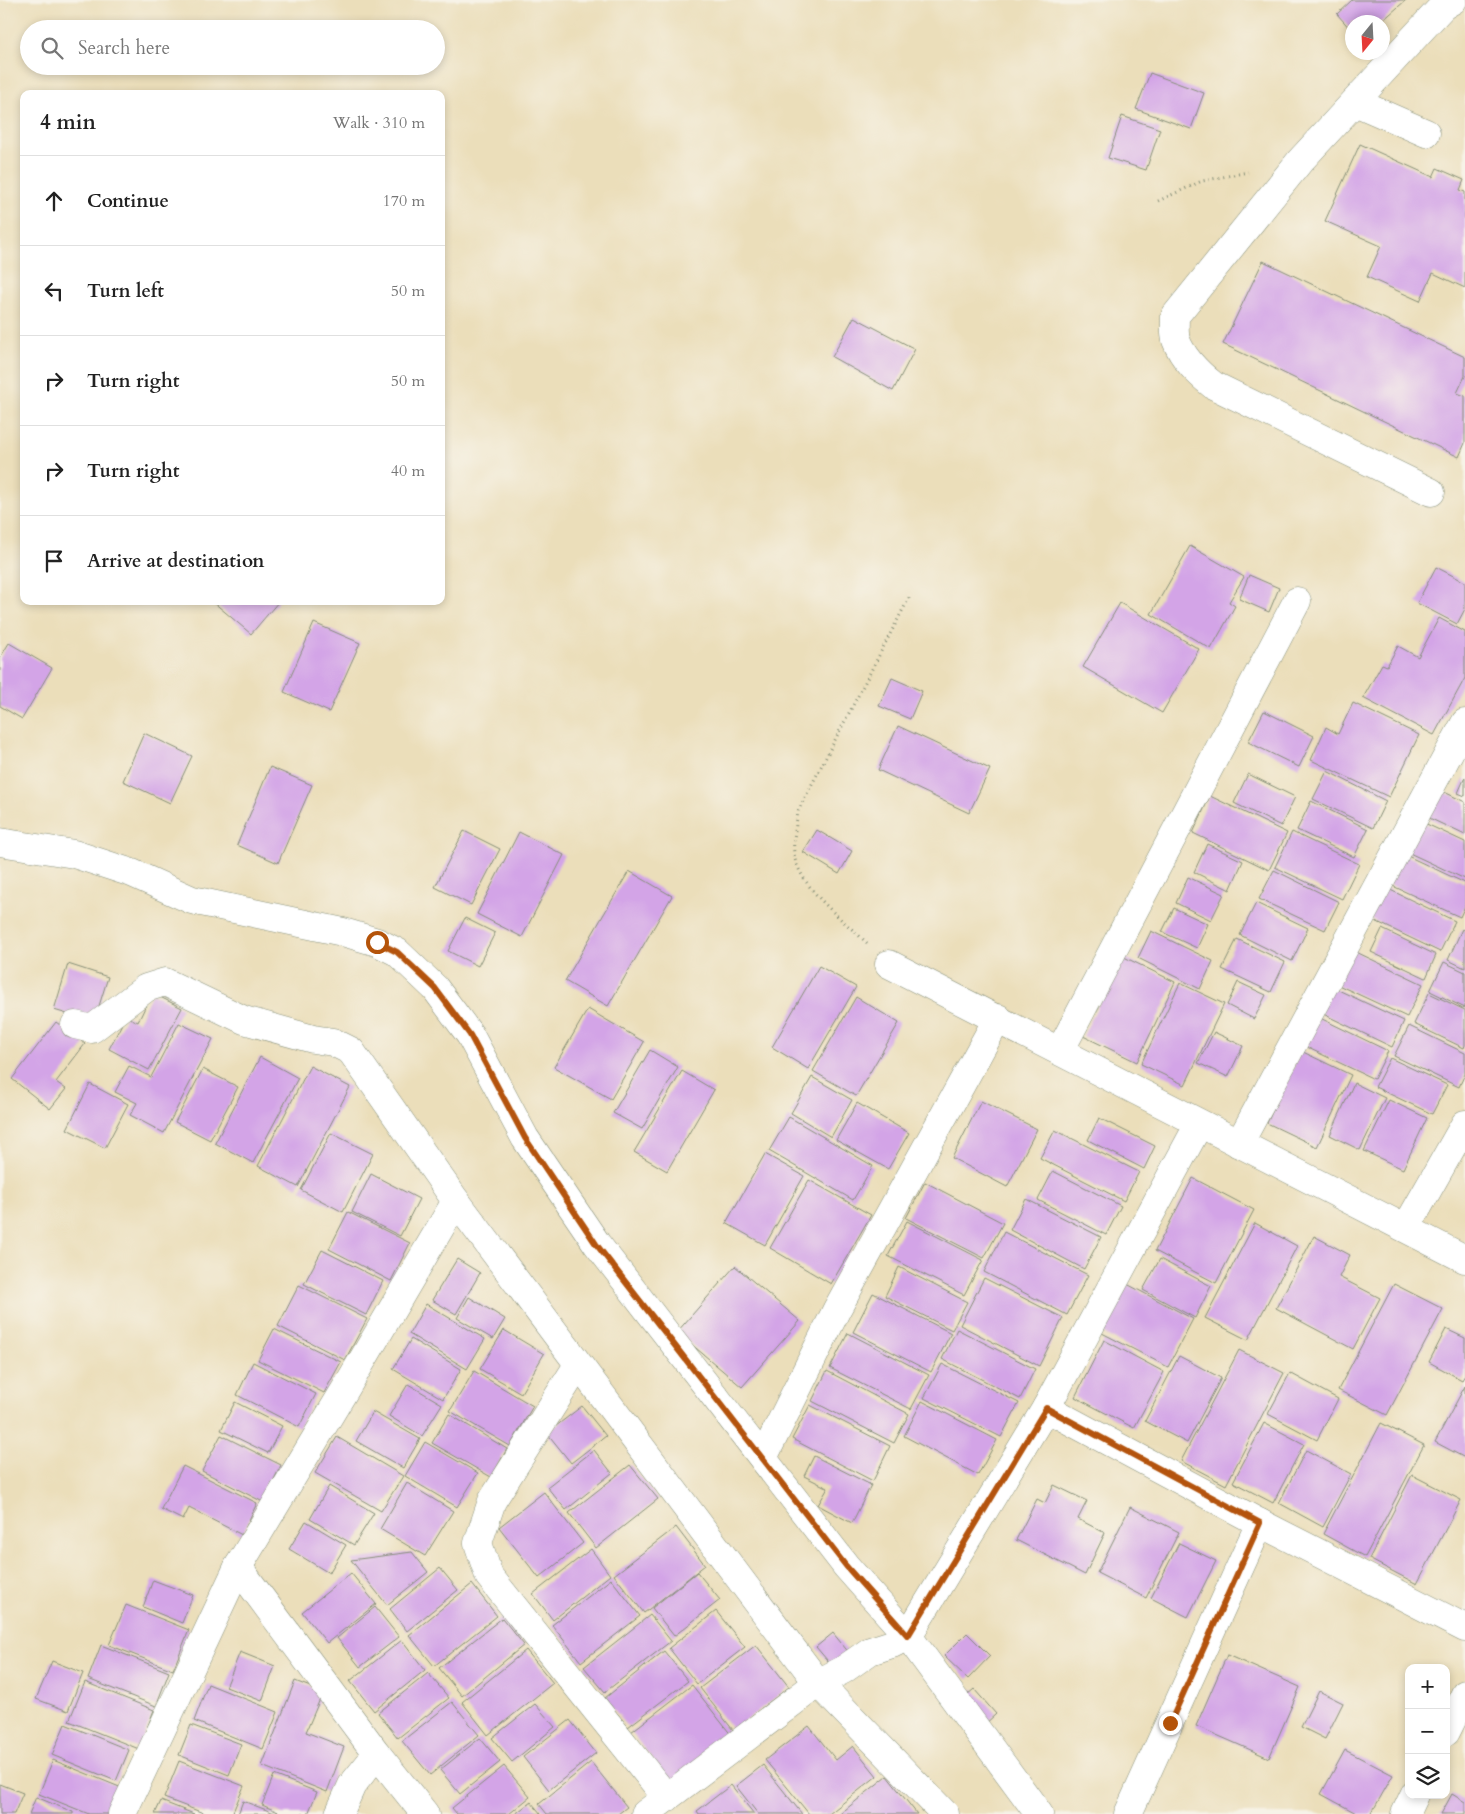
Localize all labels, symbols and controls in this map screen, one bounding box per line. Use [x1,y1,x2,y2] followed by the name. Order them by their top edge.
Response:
[1345,15,1390,60] north arrow
[20,20,445,75] search box
[38,34,66,62] icon: search
[78,35,170,61] text: Search here
[40,108,96,137] text: 4 min
[333,112,425,134] text: Walk · 310 m
[40,187,68,215] icon: ahead
[87,188,169,214] text: Continue
[383,190,425,212] text: 170 m
[40,277,68,305] icon: left
[87,278,164,304] text: Turn left
[391,280,425,302] text: 50 m
[40,367,68,395] icon: right
[87,368,179,394] text: Turn right
[391,370,425,392] text: 50 m
[40,457,68,485] icon: right
[87,458,179,484] text: Turn right
[391,460,425,482] text: 40 m
[40,547,68,575] icon: arrive
[87,548,264,574] text: Arrive at destination
[366,931,389,954] route start
[1405,1664,1450,1799] map controls
[1405,1664,1450,1709] button: +
[1405,1709,1450,1754] button: −
[1159,1712,1182,1735] route end
[1405,1754,1450,1799] button: layers

